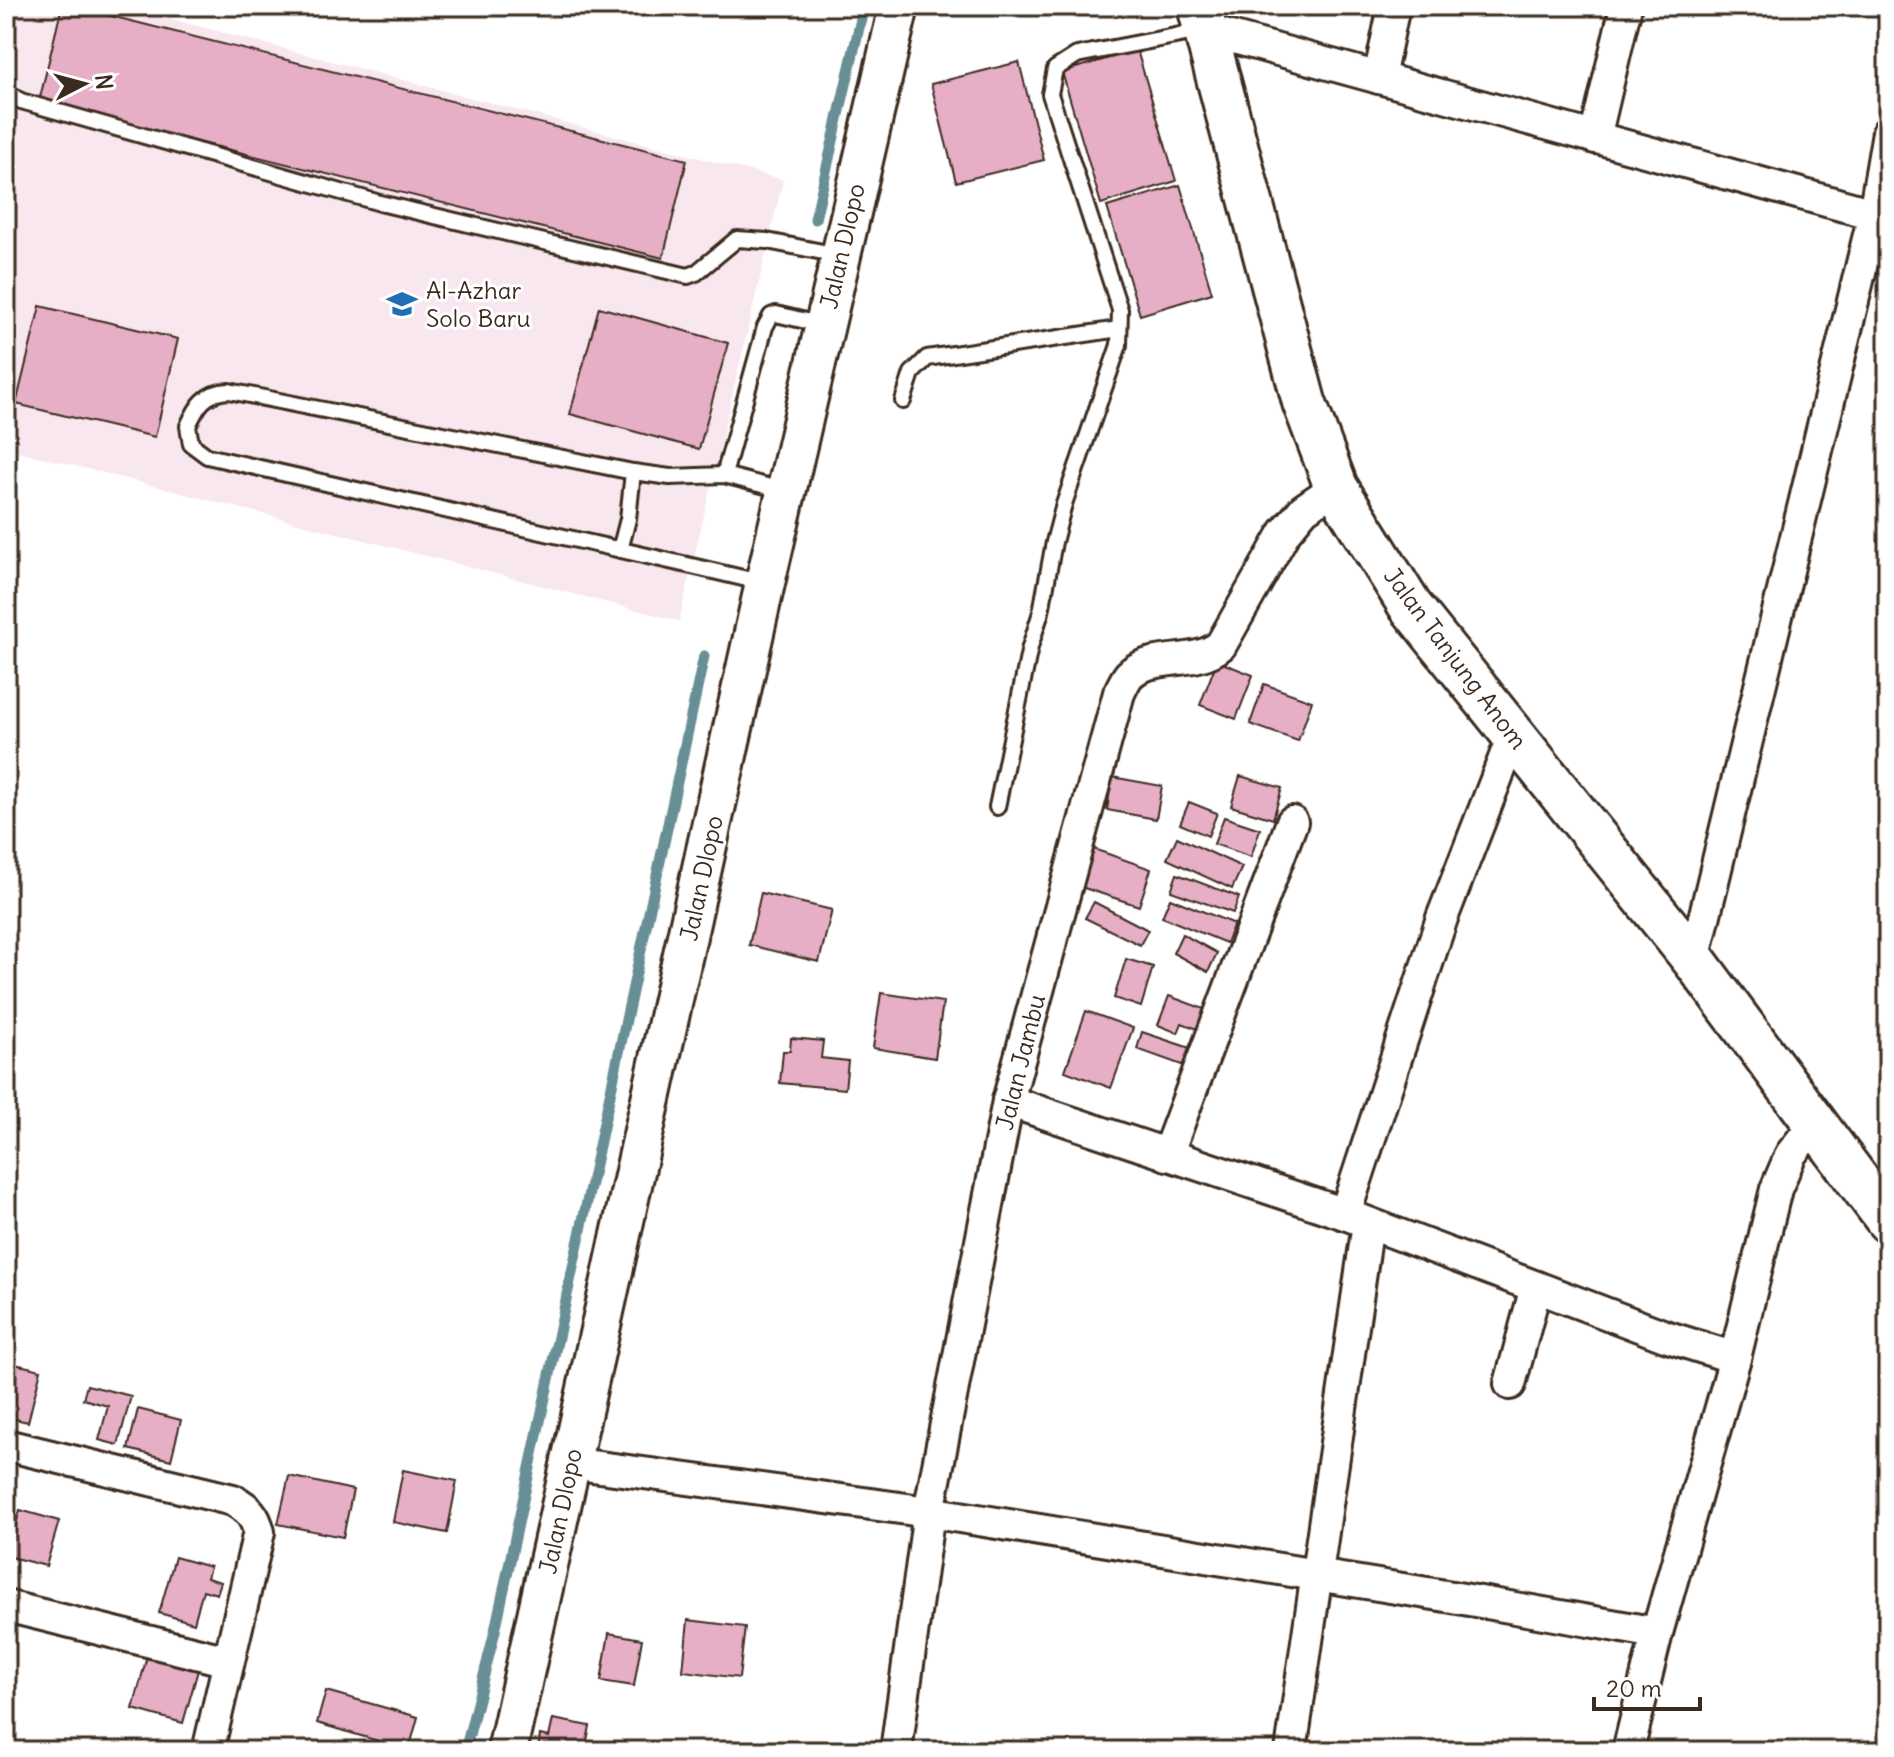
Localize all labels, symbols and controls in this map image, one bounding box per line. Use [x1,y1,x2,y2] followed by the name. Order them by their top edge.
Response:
[44,44,124,124] north arrow
[89,73,119,91] text: N
[813,180,871,312] street label: Jalan Dlopo
[426,275,531,333] place label: Al-Azhar Solo Baru
[385,287,419,321] school or university icon: Al-Azhar Solo Baru
[1378,561,1534,755] street label: Jalan Tanjung Anom
[673,812,729,944] street label: Jalan Dlopo
[989,991,1051,1133] street label: Jalan Jambu
[532,1445,588,1577] street label: Jalan Dlopo
[1594,1661,1700,1711] scale bar
[1606,1673,1662,1703] text: 20 m

